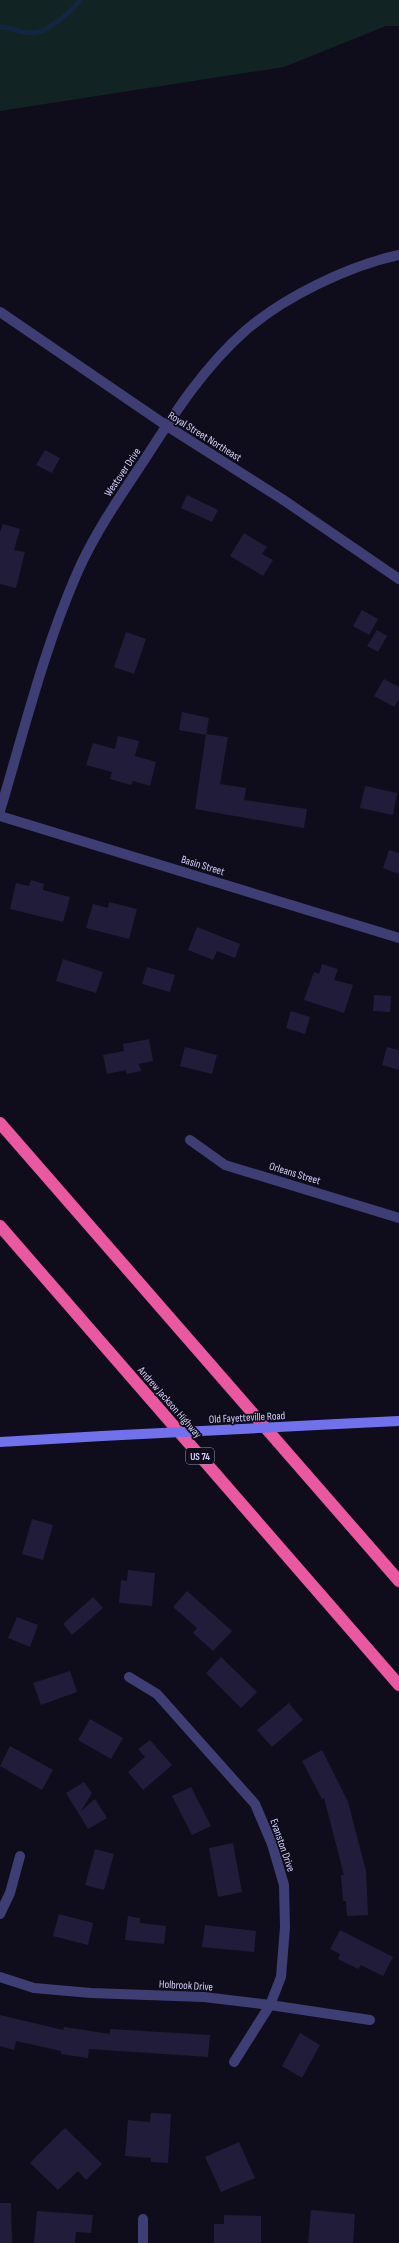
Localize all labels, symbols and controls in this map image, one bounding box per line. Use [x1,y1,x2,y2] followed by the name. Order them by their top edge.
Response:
[166,409,244,465] street label: Royal Street Northeast
[101,446,143,499] street label: Westover Drive
[180,853,227,878] street label: Basin Street
[268,1160,323,1188] street label: Orleans Street
[134,1363,205,1441] street label: Andrew Jackson Highway
[209,1409,286,1426] street label: Old Fayetteville Road
[186,1448,214,1464] road number: US 74
[267,1817,298,1873] street label: Evanston Drive
[159,1978,213,1993] street label: Holbrook Drive

